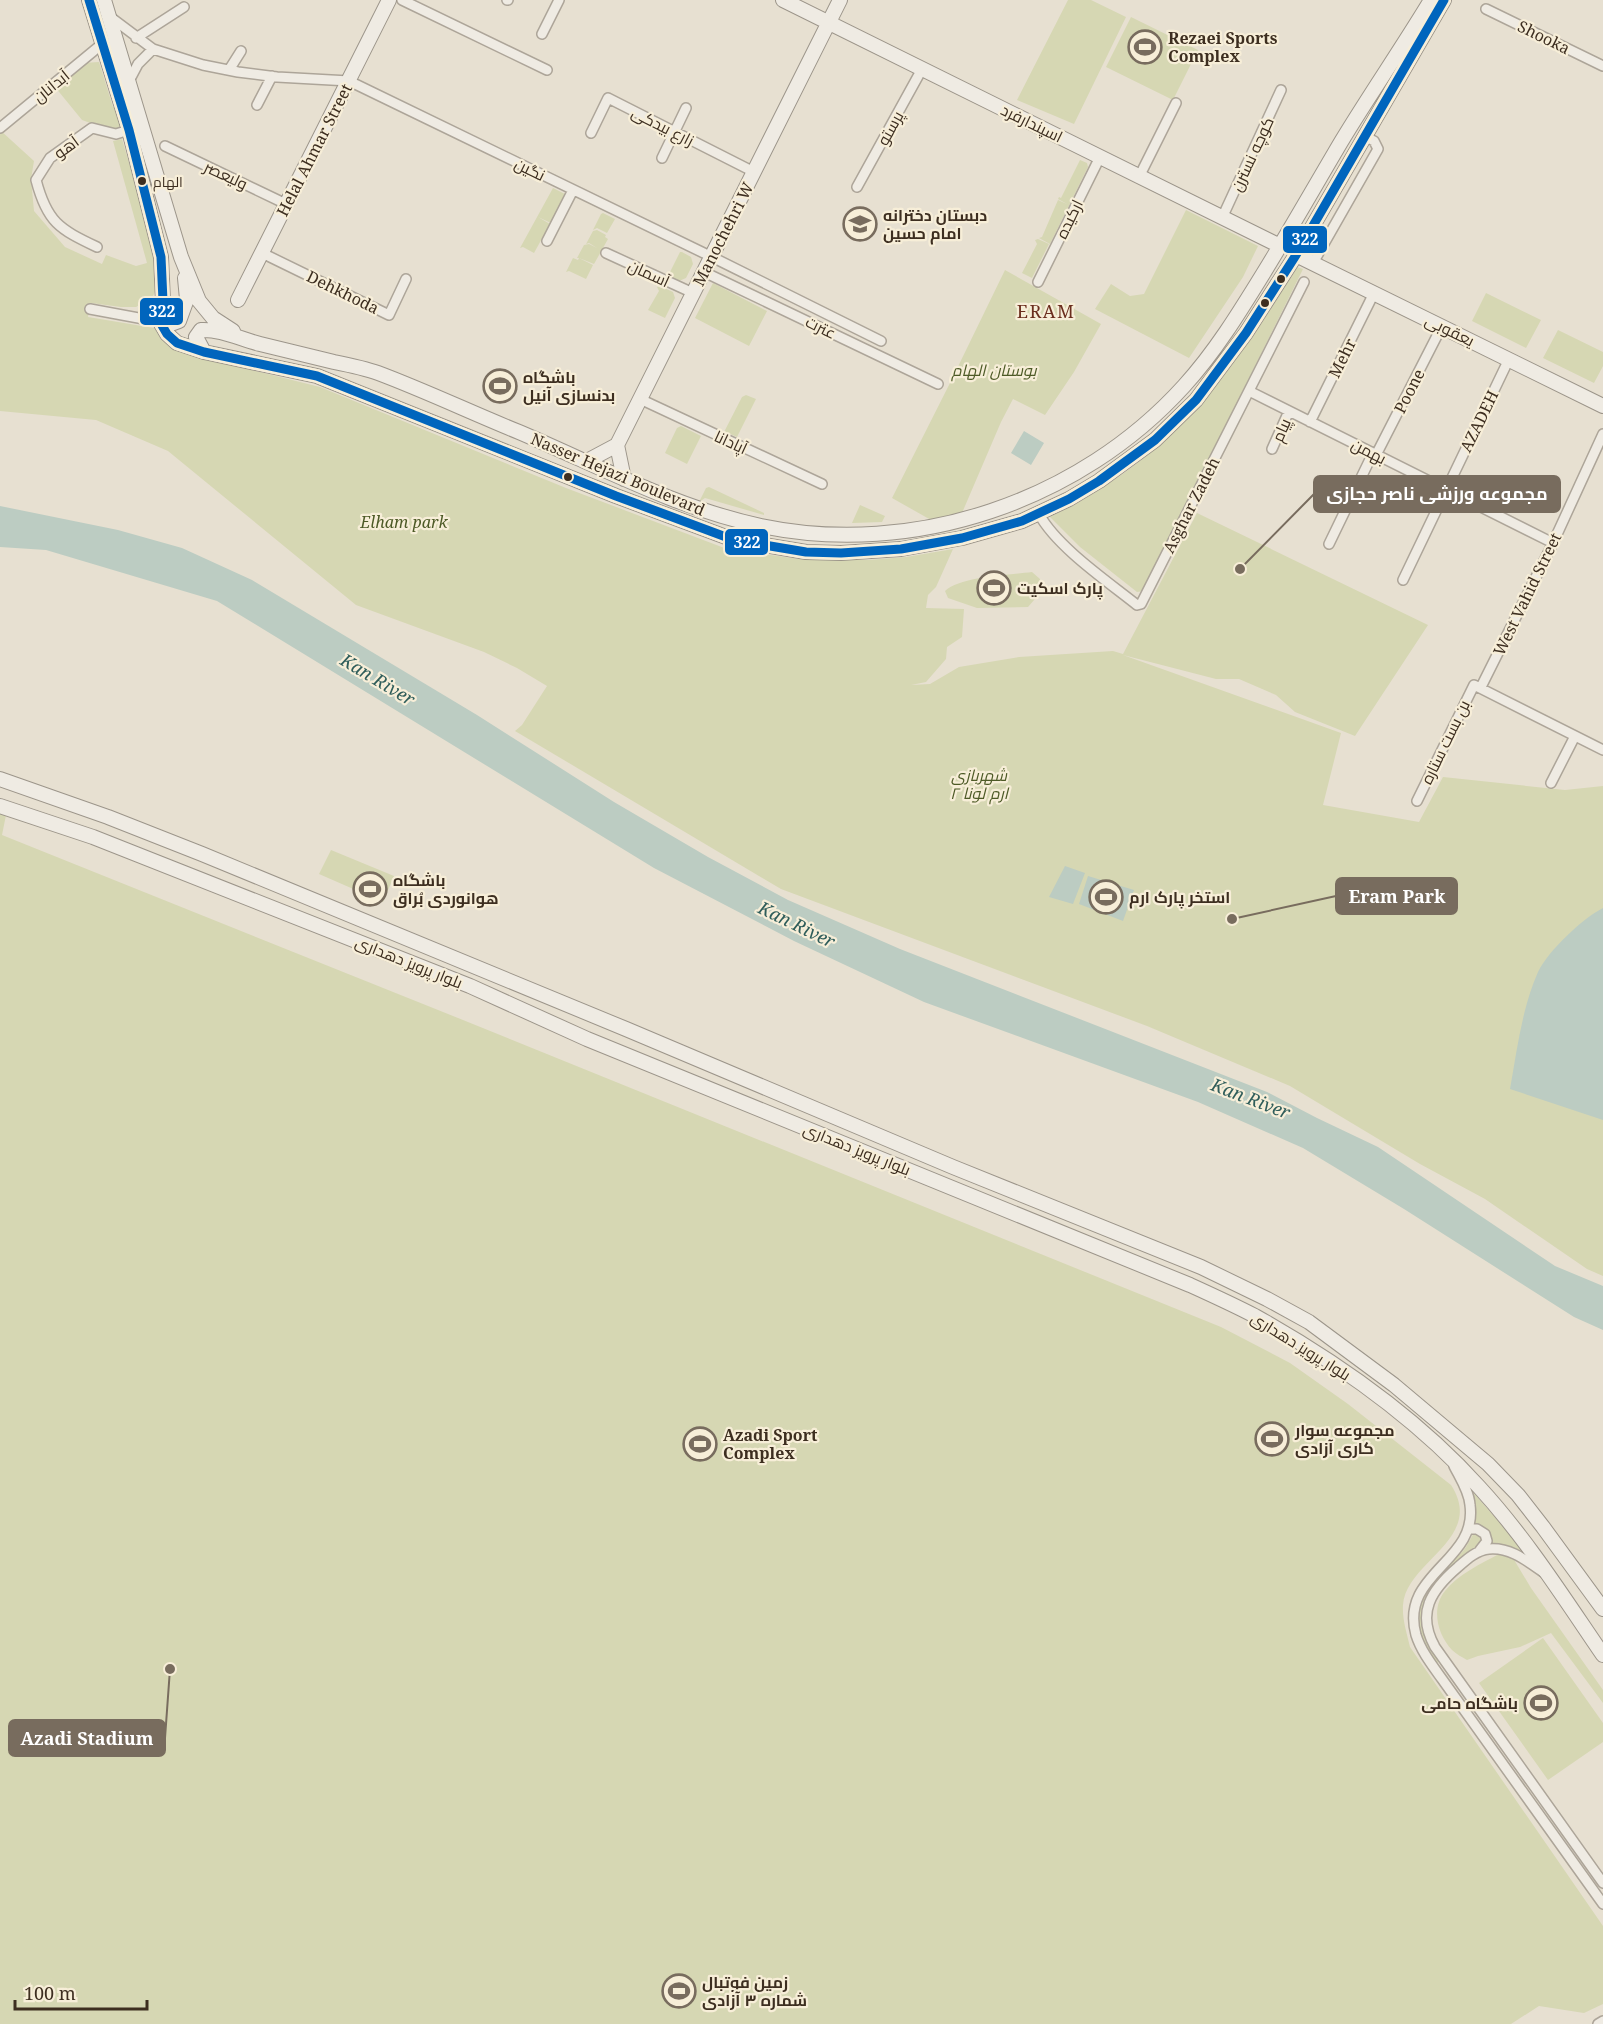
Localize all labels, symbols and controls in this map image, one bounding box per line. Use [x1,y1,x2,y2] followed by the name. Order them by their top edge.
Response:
[1514,15,1574,59] street label: Shooka
[1168,27,1278,67] place label: Rezaei Sports Complex
[1127,29,1163,65] sports icon: Rezaei Sports Complex
[28,64,74,107] street label: آبدانان
[271,80,357,220] street label: Helal Ahmar Street
[997,99,1067,147] street label: اسپندارفرد
[628,101,698,152] street label: زارع بیدکی
[872,106,910,150] street label: پرستو
[1225,113,1280,195] street label: کوچه نسترن
[49,130,84,164] street label: آهو
[511,152,549,186] street label: نگین
[200,155,251,195] street label: ولیعصر
[153,172,183,192] place label: الهام
[136,175,148,187] marker: الهام
[687,178,759,290] street label: Manochehri W
[1050,196,1088,242] street label: ارکیده
[883,204,987,245] place label: دبستان دخترانه امام حسین
[842,206,878,242] school or university icon: دبستان دخترانه امام حسین
[1282,225,1328,254] line badge: 322
[1291,228,1319,250] text: 322
[625,254,674,292] street label: آسمان
[303,265,383,319] street label: Dehkhoda
[1275,273,1287,285] unlabelled marker
[139,297,184,326] line badge: 322
[1259,297,1271,309] unlabelled marker
[1017,299,1075,323] district label: ERAM
[148,300,176,322] text: 322
[1422,309,1479,352] street label: یعقوبی
[802,310,840,344] street label: عترت
[1323,334,1361,381] street label: Mehr
[951,359,1037,382] park label: بوستان الهام
[1389,365,1429,417] street label: Poone
[523,366,615,406] place label: باشگاه بدنسازی آنیل
[482,368,518,404] sports icon: باشگاه بدنسازی آنیل
[1455,386,1504,456] street label: AZADEH
[1266,414,1297,446] street label: پیام
[710,425,752,460] street label: آپادانا
[527,427,709,521] street label: Nasser Hejazi Boulevard
[1348,433,1390,469] street label: بهمن
[1157,453,1225,557] street label: Asghar Zadeh
[562,471,574,483] unlabelled marker
[1314,476,1560,512] callout: مجموعه ورزشی ناصر حجازی
[1326,481,1548,505] text: مجموعه ورزشی ناصر حجازی
[359,511,449,533] park label: Elham park
[724,528,769,556] line badge: 322
[1488,529,1566,659] street label: West Vahid Street
[733,531,761,553] text: 322
[976,570,1012,606] sports icon: پارک اسکیت
[1017,577,1103,600] place label: پارک اسکیت
[335,647,420,711] water label: Kan River
[1415,696,1475,788] street label: بن بست ستاره
[950,764,1010,805] park label: شهربازی ارم لونا ۲
[393,869,499,909] place label: باشگاه هوانوردی بُراق
[352,871,388,907] sports icon: باشگاه هوانوردی بُراق
[1336,878,1457,914] callout: Eram Park
[1088,879,1124,915] sports icon: استخر پارک ارم
[1348,884,1446,908] text: Eram Park
[1129,886,1230,909] place label: استخر پارک ارم
[754,895,840,953] water label: Kan River
[352,930,466,994] street label: بلوار پرویز دهداری
[1207,1072,1295,1124] water label: Kan River
[800,1117,914,1181] street label: بلوار پرویز دهداری
[1246,1306,1355,1386] street label: بلوار پرویز دهداری
[1294,1419,1395,1459] place label: مجموعه سوار کاری آزادی
[1254,1421,1290,1457] sports icon: مجموعه سوار کاری آزادی
[723,1424,818,1464] place label: Azadi Sport Complex
[682,1426,718,1462] sports icon: Azadi Sport Complex
[1523,1685,1559,1721] sports icon: باشگاه حامی
[1421,1692,1518,1714] place label: باشگاه حامی
[9,1720,165,1756] callout: Azadi Stadium
[21,1726,154,1750] text: Azadi Stadium
[702,1971,807,2011] place label: زمین فوتبال شماره ۳ آزادی
[15,1973,147,2011] scale bar
[661,1973,697,2009] sports icon: زمین فوتبال شماره ۳ آزادی
[24,1981,76,2005] text: 100 m

